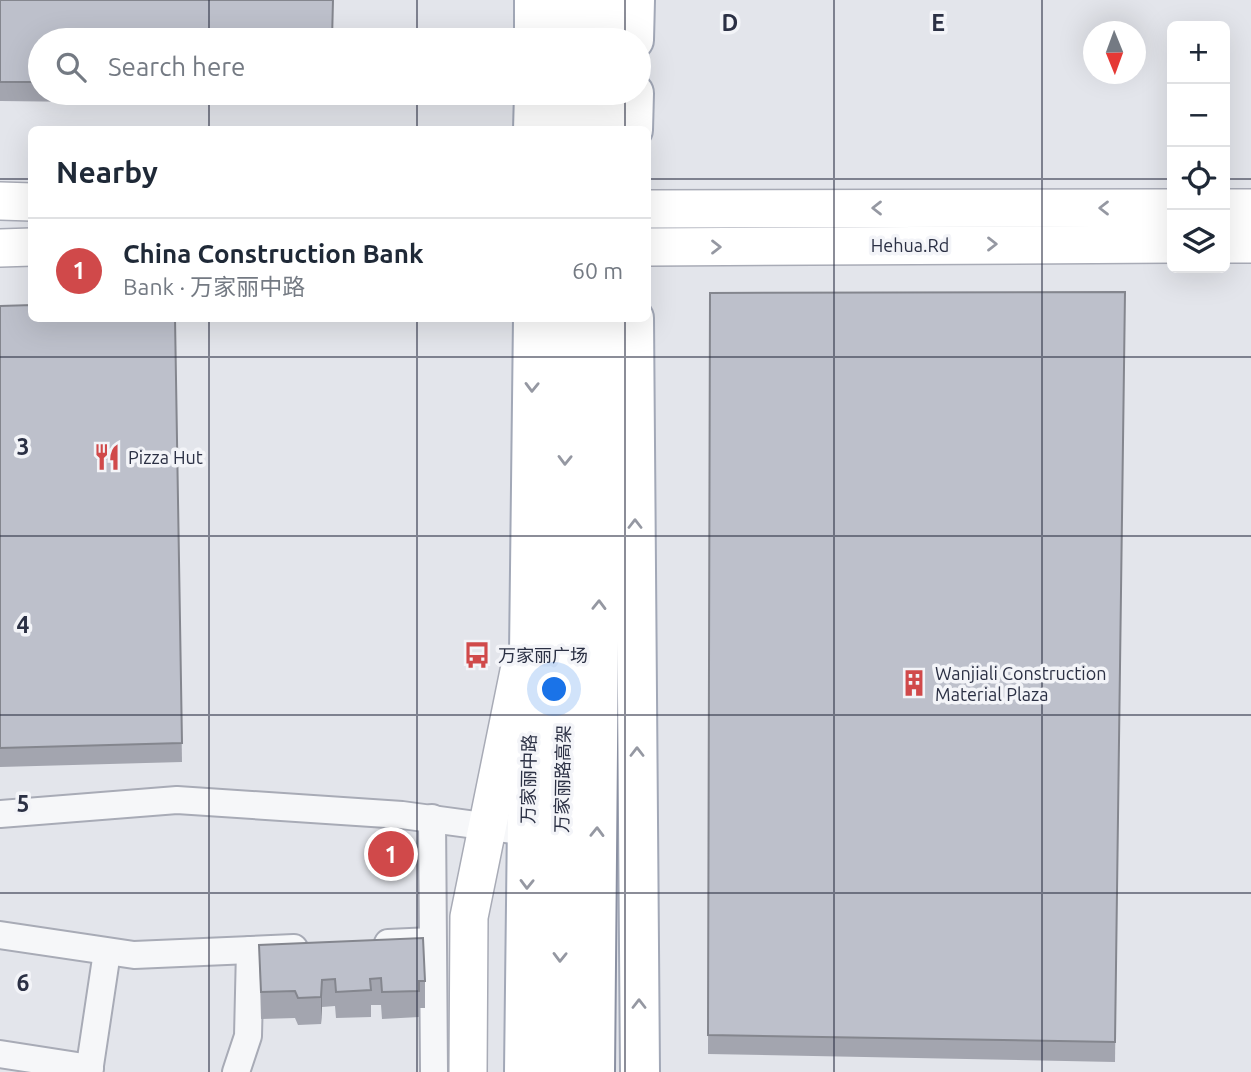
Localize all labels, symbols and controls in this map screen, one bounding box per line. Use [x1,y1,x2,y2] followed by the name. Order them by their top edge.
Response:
[722,10,738,35] text: D
[931,10,945,35] text: E
[1083,21,1146,84] north arrow
[1167,21,1230,273] map controls
[1167,21,1230,84] button: +
[28,28,651,105] search box
[52,48,90,86] icon: search
[108,52,245,81] text: Search here
[1167,84,1230,147] button: −
[1167,147,1230,210] button: locate
[56,155,158,189] text: Nearby
[871,200,881,216] one-way arrow
[1098,200,1109,216] one-way arrow
[1167,210,1230,273] button: layers
[871,235,949,255] street label: Hehua.Rd
[987,236,998,252] one-way arrow
[123,239,424,268] text: China Construction Bank
[711,239,721,255] one-way arrow
[73,258,85,283] text: 1
[572,258,623,283] text: 60 m
[123,274,305,299] text: Bank · 万家丽中路
[524,382,540,392] one-way arrow
[17,434,29,459] text: 3
[92,442,122,472] restaurant icon: Pizza Hut
[128,447,203,467] place label: Pizza Hut
[557,455,573,466] one-way arrow
[627,519,643,529] one-way arrow
[592,599,607,610] one-way arrow
[17,612,30,637] text: 4
[462,640,492,670] bus stop icon: 万家丽广场
[498,645,588,665] place label: 万家丽广场
[935,663,1106,704] place label: Wanjiali Construction Material Plaza
[899,668,929,698] building icon: Wanjiali Construction Material Plaza
[537,672,571,706] your location
[551,725,573,833] street label: 万家丽路高架
[517,734,539,824] street label: 万家丽中路
[629,746,645,757] one-way arrow
[17,791,29,816] text: 5
[589,827,605,837] one-way arrow
[368,828,414,880] pin: 1
[519,879,535,889] one-way arrow
[553,952,568,963] one-way arrow
[17,970,30,995] text: 6
[631,998,647,1009] one-way arrow

